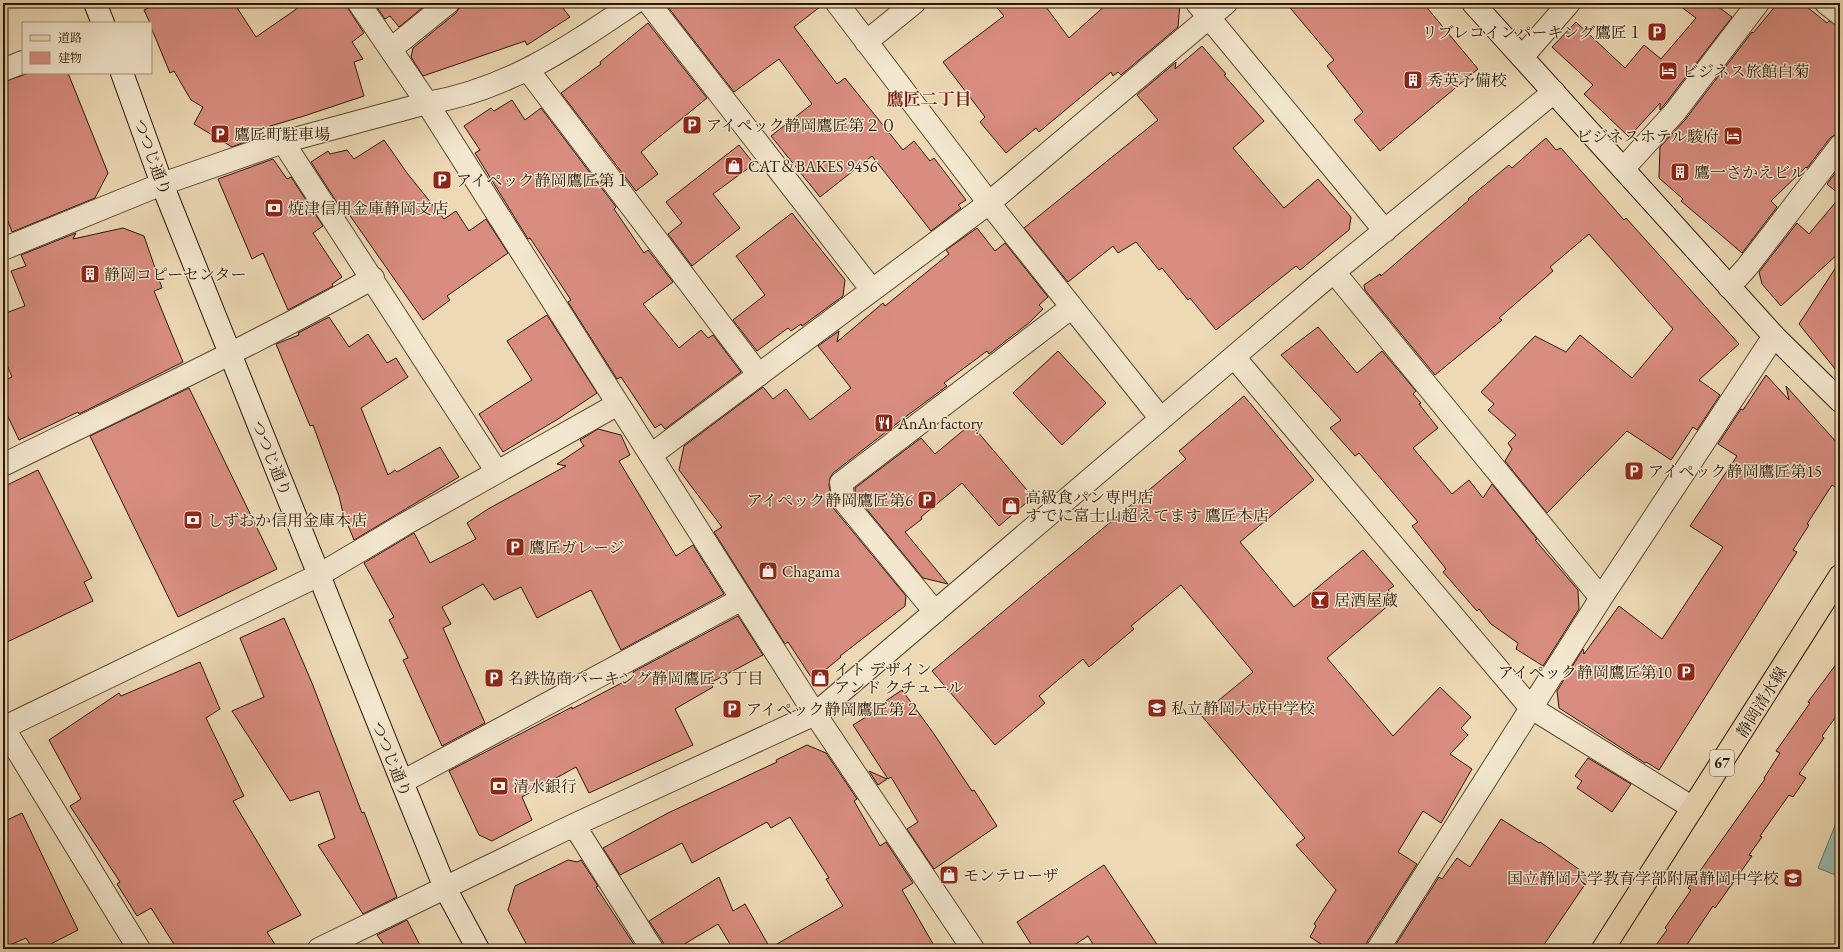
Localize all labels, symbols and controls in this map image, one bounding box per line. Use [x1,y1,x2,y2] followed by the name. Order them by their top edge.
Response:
[1646,21,1668,43] parking icon: リブレコインパーキング鷹匠１
[22,22,152,74] legend
[1422,22,1643,43] place label: リブレコインパーキング鷹匠１
[58,30,82,46] text: 道路
[58,50,82,66] text: 建物
[1657,60,1679,82] hotel icon: ビジネス旅館白菊
[1682,61,1810,82] place label: ビジネス旅館白菊
[1402,69,1424,91] building icon: 秀英予備校
[1427,70,1507,91] place label: 秀英予備校
[887,88,972,110] district label: 鷹匠二丁目
[681,114,703,136] parking icon: アイペック静岡鷹匠第２０
[706,115,897,136] place label: アイペック静岡鷹匠第２０
[129,116,176,198] street label: つつじ通り
[209,123,231,145] parking icon: 鷹匠町駐車場
[234,124,330,145] place label: 鷹匠町駐車場
[1722,125,1744,147] hotel icon: ビジネスホテル駿府
[1576,126,1719,147] place label: ビジネスホテル駿府
[723,155,745,177] shop icon: CAT＆BAKES 9456
[748,156,878,177] place label: CAT＆BAKES 9456
[1669,161,1691,183] building icon: 鷹一さかえビル
[1694,162,1806,183] place label: 鷹一さかえビル
[431,169,453,191] parking icon: アイペック静岡鷹匠第１
[456,170,631,191] place label: アイペック静岡鷹匠第１
[263,197,285,219] bank icon: 焼津信用金庫静岡支店
[288,198,448,219] place label: 焼津信用金庫静岡支店
[79,263,101,285] building icon: 静岡コピーセンター
[104,264,246,285] place label: 静岡コピーセンター
[873,412,895,434] restaurant icon: AnAn factory
[897,413,984,434] place label: AnAn factory
[247,417,296,499] street label: つつじ通り
[1623,460,1645,482] parking icon: アイペック静岡鷹匠第15
[1648,461,1822,482] place label: アイペック静岡鷹匠第15
[1025,487,1269,526] place label: 高級食パン専門店 すでに富士山超えてます 鷹匠本店
[916,489,938,511] parking icon: アイペック静岡鷹匠第6
[747,490,913,511] place label: アイペック静岡鷹匠第6
[1000,495,1022,517] shop icon: 高級食パン専門店 すでに富士山超えてます 鷹匠本店
[182,509,204,531] bank icon: しずおか信用金庫本店
[207,510,367,531] place label: しずおか信用金庫本店
[504,536,526,558] parking icon: 鷹匠ガレージ
[529,537,625,558] place label: 鷹匠ガレージ
[757,560,779,582] shop icon: Chagama
[782,561,841,582] place label: Chagama
[1309,589,1331,611] bar icon: 居酒屋蔵
[1334,590,1398,611] place label: 居酒屋蔵
[834,659,964,698] place label: イト デザイン アンド クチュール
[1675,661,1697,683] parking icon: アイペック静岡鷹匠第10
[1498,662,1672,683] place label: アイペック静岡鷹匠第10
[1731,663,1792,742] street label: 静岡清水線
[483,667,505,689] parking icon: 名鉄協商パーキング静岡鷹匠３丁目
[809,667,831,689] shop icon: イト デザイン アンド クチュール
[508,668,764,689] place label: 名鉄協商パーキング静岡鷹匠３丁目
[1146,697,1168,719] school or university icon: 私立静岡大成中学校
[721,698,743,720] parking icon: アイペック静岡鷹匠第２
[1171,698,1315,719] place label: 私立静岡大成中学校
[746,699,921,720] place label: アイペック静岡鷹匠第２
[367,718,416,800] street label: つつじ通り
[1710,750,1734,776] road number: 67
[488,775,510,797] bank icon: 清水銀行
[513,776,577,797] place label: 清水銀行
[938,864,960,886] shop icon: モンテローザ
[963,865,1059,886] place label: モンテローザ
[1782,867,1804,889] school or university icon: 国立静岡大学教育学部附属静岡中学校
[1507,868,1779,889] place label: 国立静岡大学教育学部附属静岡中学校

